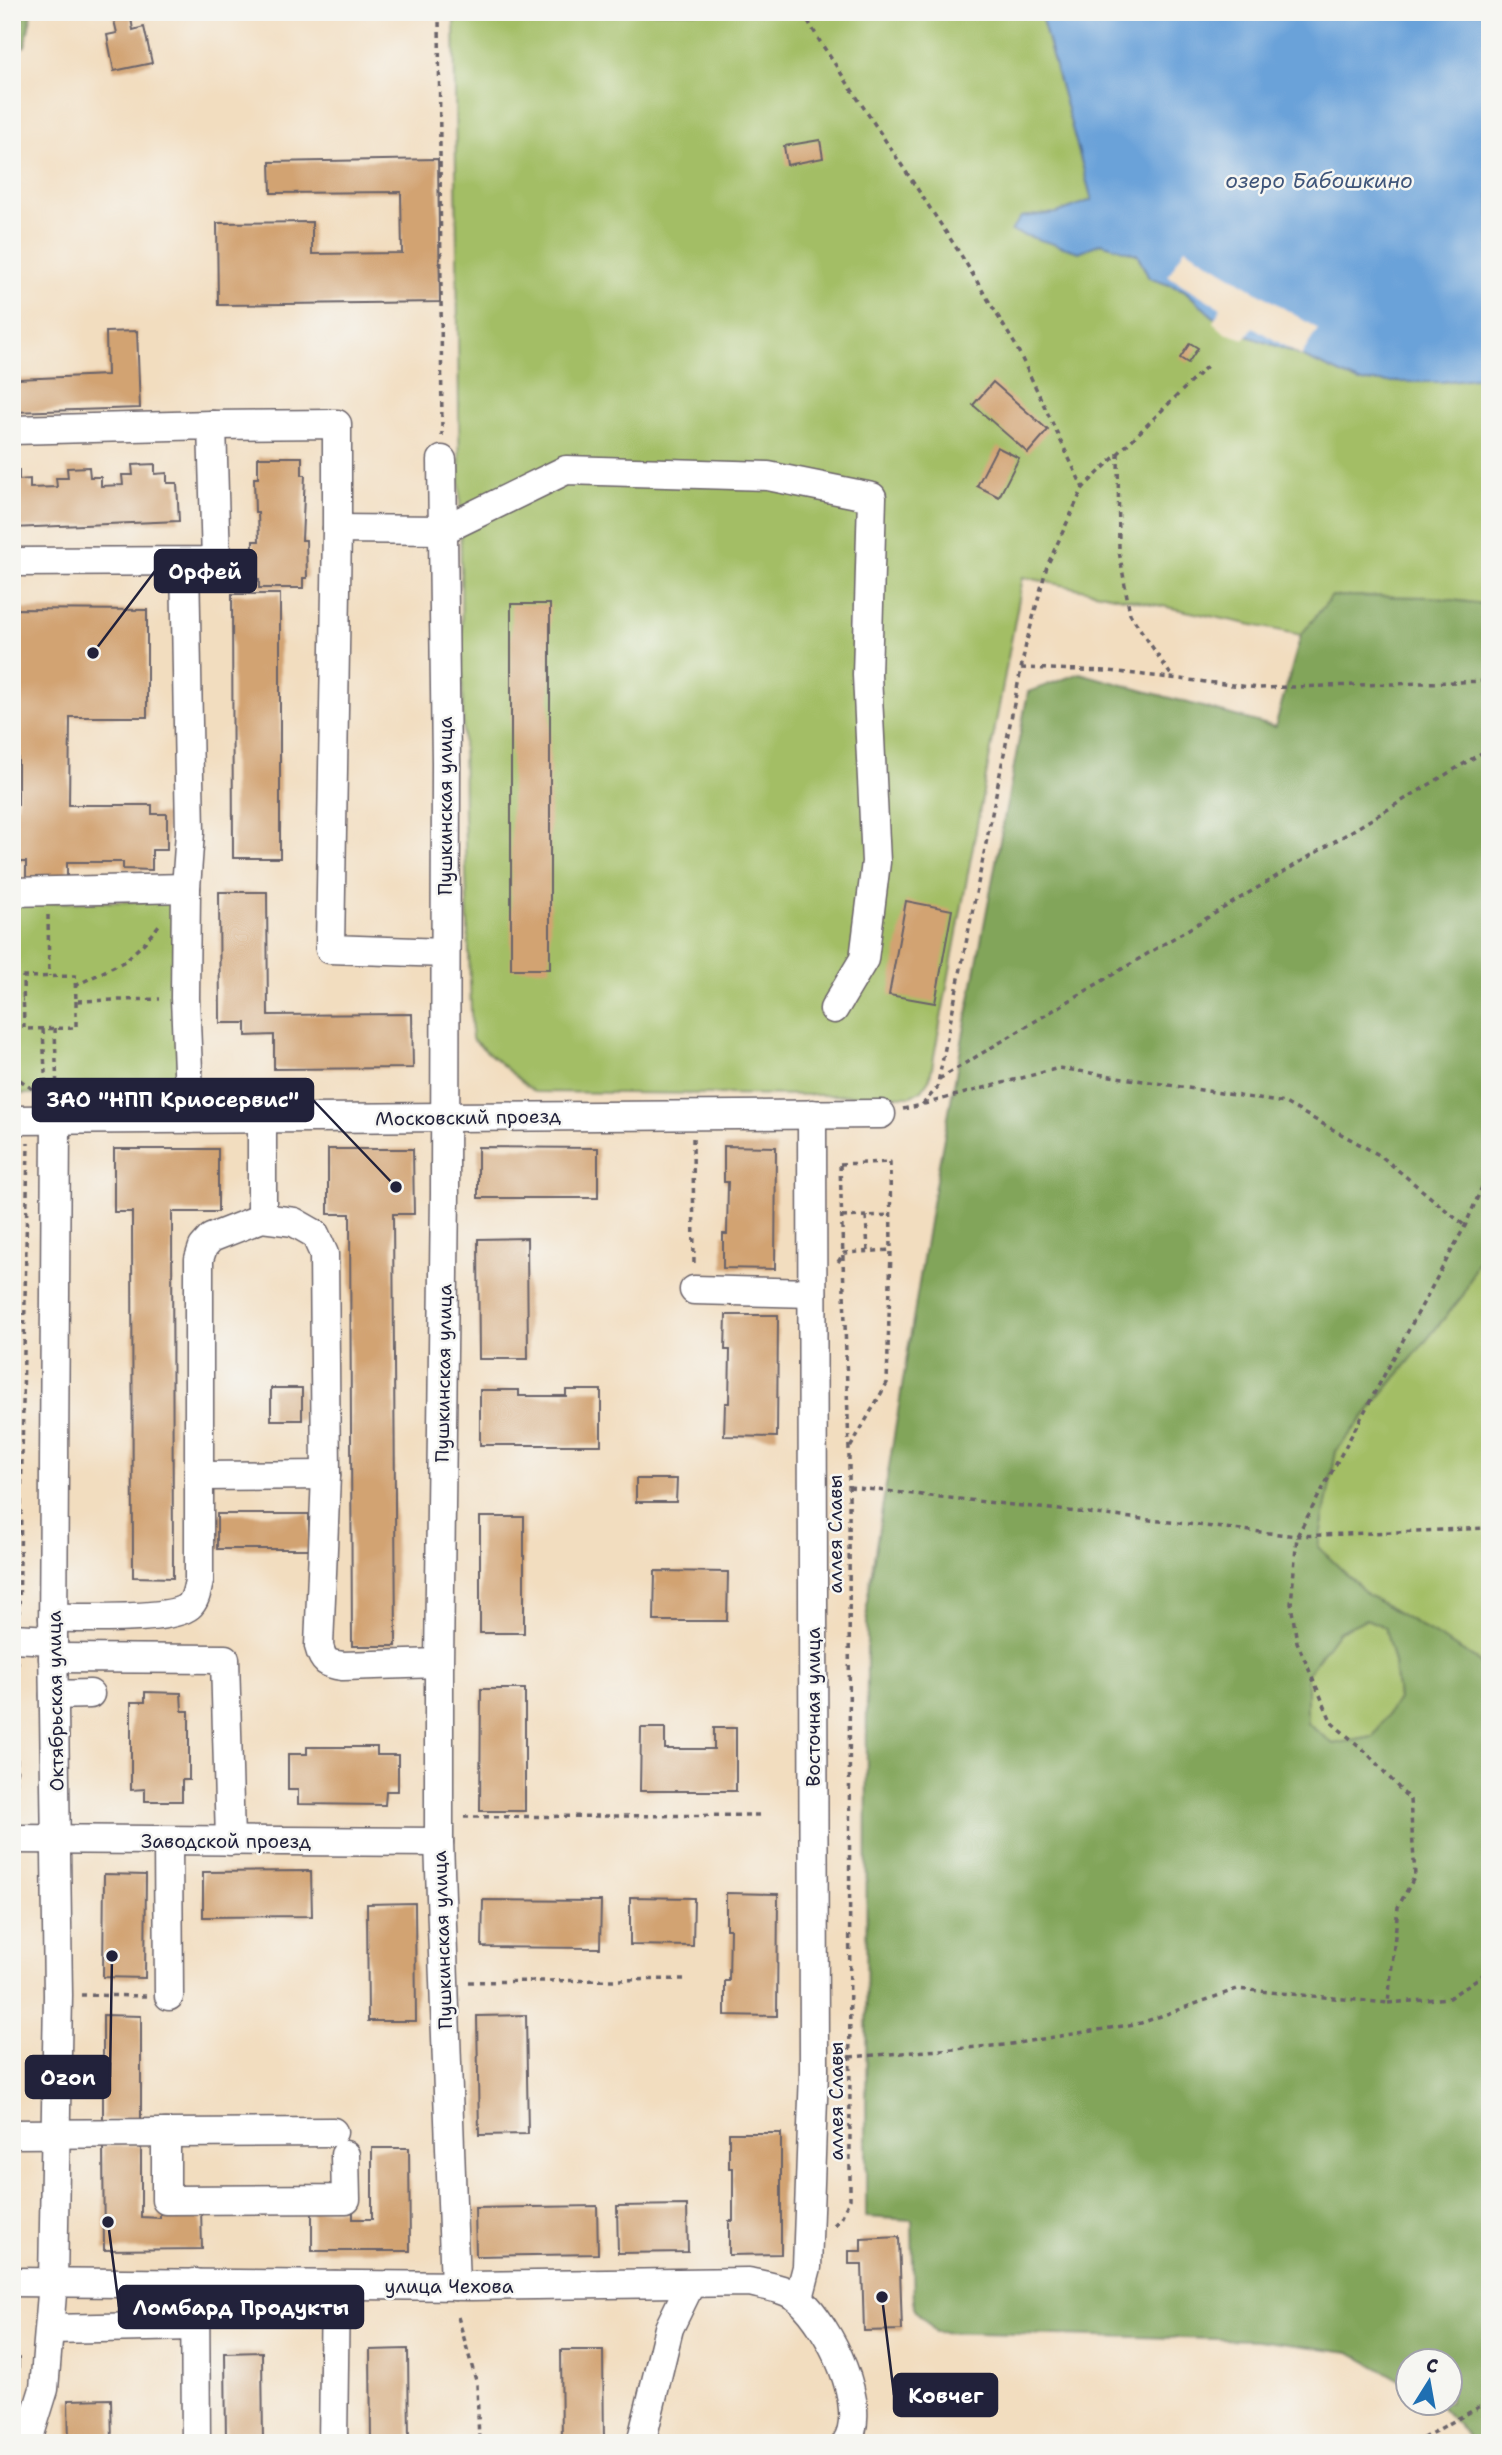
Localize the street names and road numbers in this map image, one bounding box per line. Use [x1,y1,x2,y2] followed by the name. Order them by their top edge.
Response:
[433,716,458,895] street label: Пушкинская улица
[375,1103,561,1132] street label: Московский проезд
[429,1283,458,1463] street label: Пушкинская улица
[823,1475,848,1593] street label: аллея Славы
[41,1610,70,1792] street label: Октябрьская улица
[801,1627,826,1787] street label: Восточная улица
[141,1829,311,1854] street label: Заводской проезд
[427,1850,458,2030] street label: Пушкинская улица
[824,2042,849,2160] street label: аллея Славы
[385,2274,514,2299] street label: улица Чехова

